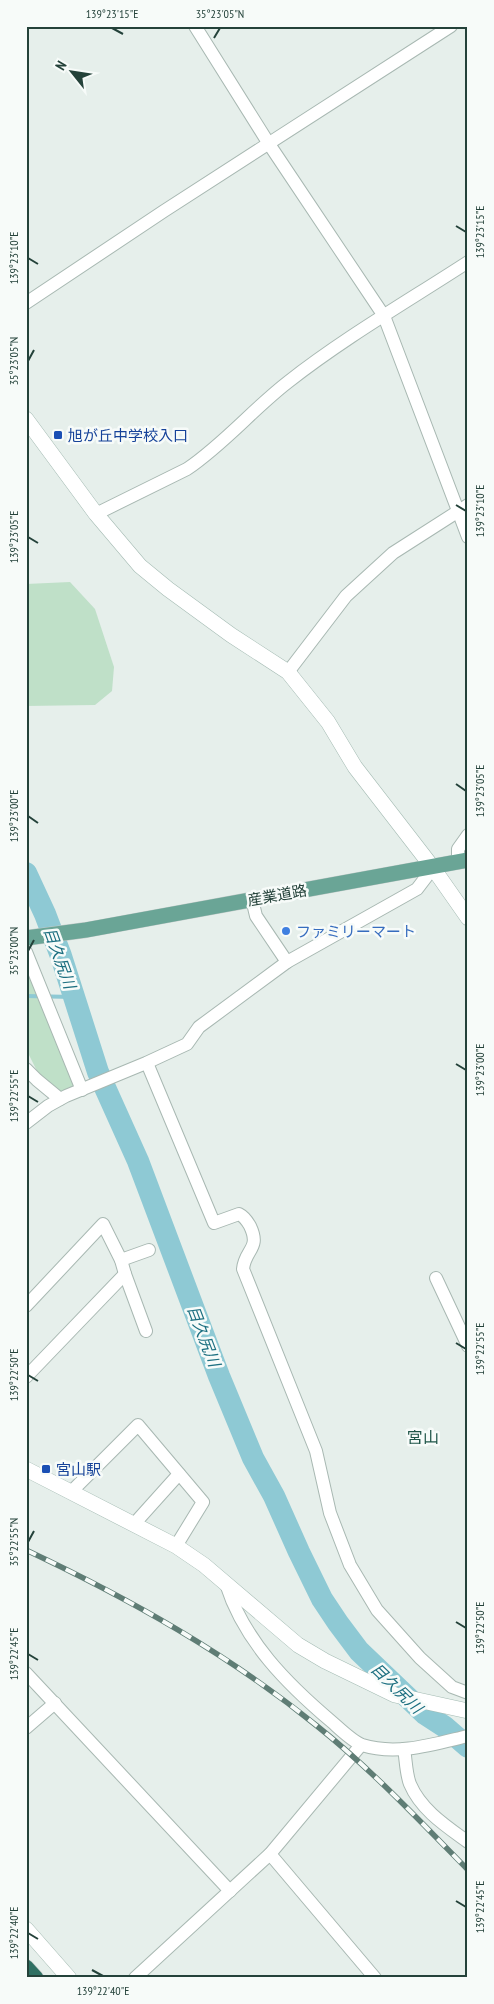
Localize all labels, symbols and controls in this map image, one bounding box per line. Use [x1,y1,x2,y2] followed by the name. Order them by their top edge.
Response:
[86,6,138,21] text: 139°23'15"E
[196,6,244,21] text: 35°23'05"N
[48,48,98,98] north arrow
[51,58,70,73] text: N
[472,206,487,258] text: 139°23'15"E
[6,232,21,284] text: 139°23'10"E
[6,337,21,385] text: 35°23'05"N
[68,426,188,445] place label: 旭が丘中学校入口
[52,429,64,441] marker: 旭が丘中学校入口
[472,485,487,537] text: 139°23'10"E
[6,511,21,563] text: 139°23'05"E
[472,765,487,817] text: 139°23'05"E
[6,790,21,842] text: 139°23'00"E
[246,880,308,910] street label: 産業道路
[296,922,416,941] place label: ファミリーマート
[40,925,81,993] water label: 目久尻川
[280,925,292,937] marker: ファミリーマート
[6,927,21,975] text: 35°23'00"N
[472,1044,487,1096] text: 139°23'00"E
[6,1070,21,1122] text: 139°22'55"E
[183,1303,226,1371] water label: 目久尻川
[472,1323,487,1375] text: 139°22'55"E
[6,1349,21,1401] text: 139°22'50"E
[407,1427,439,1447] district label: 宮山
[56,1460,101,1479] place label: 宮山駅
[40,1463,52,1475] marker: 宮山駅
[6,1518,21,1566] text: 35°22'55"N
[472,1602,487,1654] text: 139°22'50"E
[6,1628,21,1680] text: 139°22'45"E
[367,1659,428,1719] water label: 目久尻川
[472,1881,487,1933] text: 139°22'45"E
[6,1907,21,1959] text: 139°22'40"E
[77,1983,129,1998] text: 139°22'40"E

